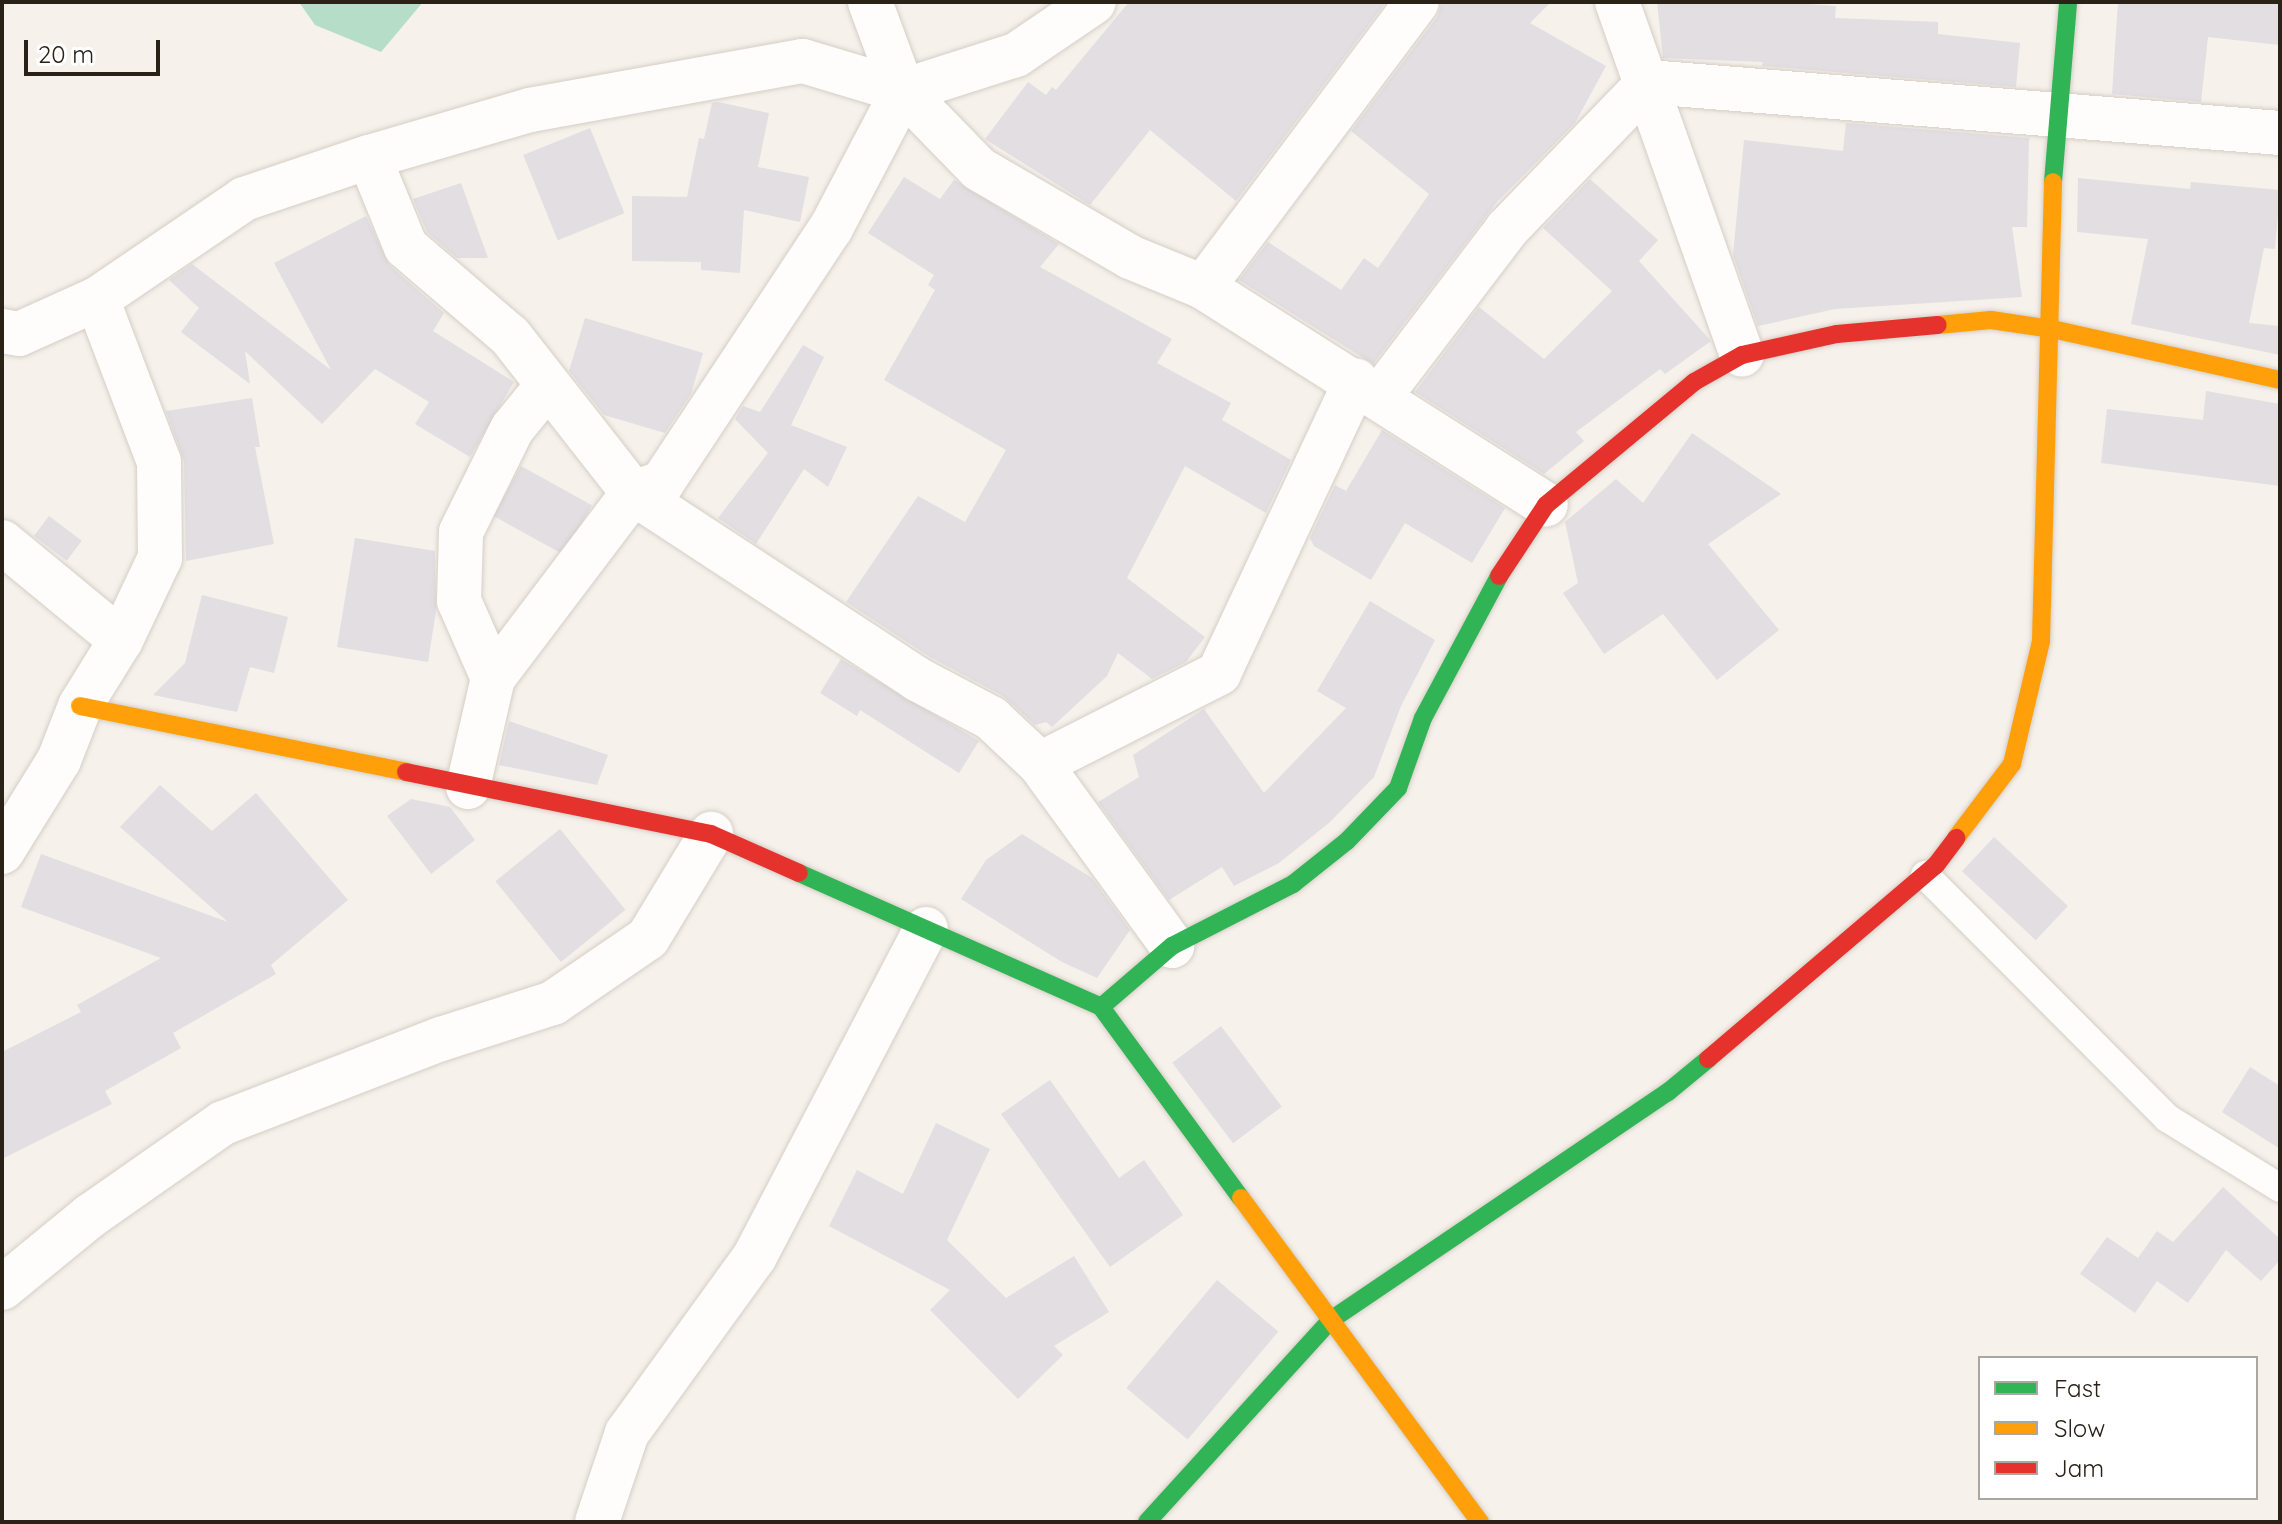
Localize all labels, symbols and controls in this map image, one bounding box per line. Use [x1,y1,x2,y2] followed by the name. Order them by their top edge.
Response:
[28,24,164,74] scale bar
[38,39,94,69] text: 20 m
[1978,1356,2258,1500] legend
[2054,1373,2101,1403] text: Fast
[2054,1413,2105,1443] text: Slow
[2054,1453,2104,1483] text: Jam

